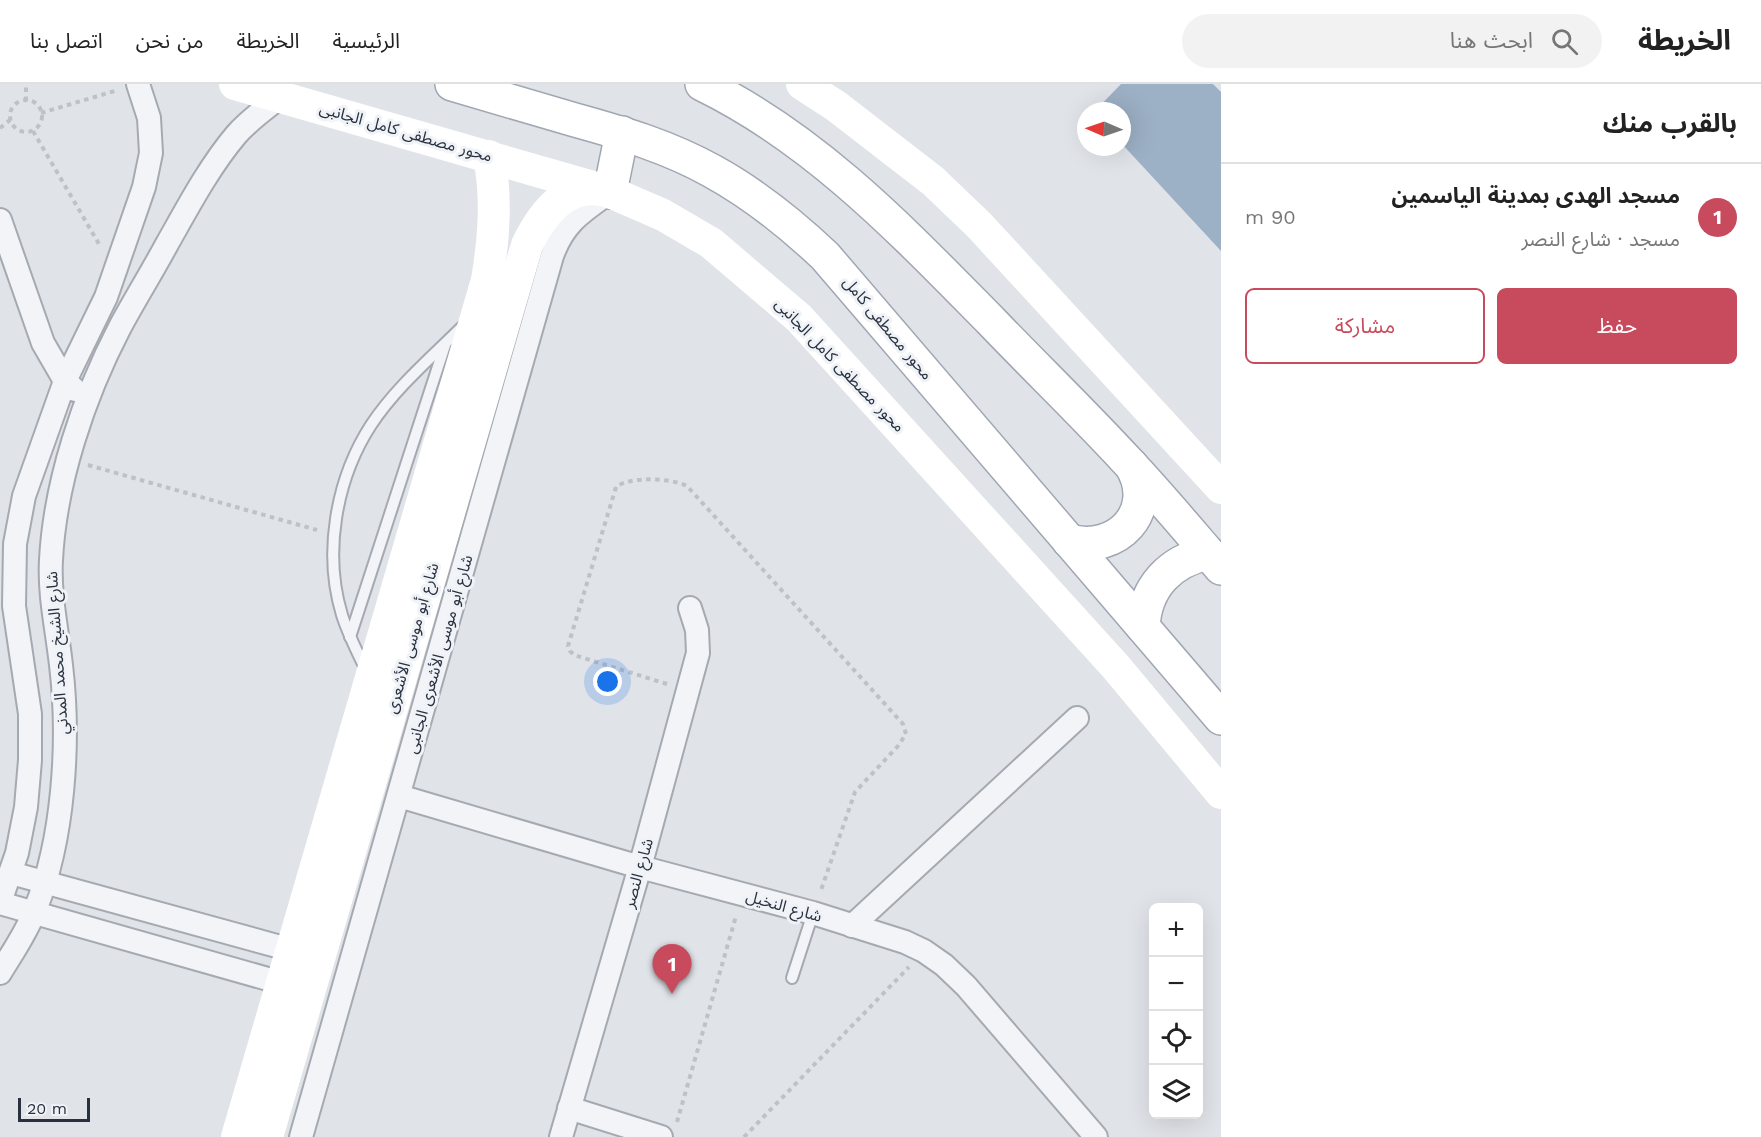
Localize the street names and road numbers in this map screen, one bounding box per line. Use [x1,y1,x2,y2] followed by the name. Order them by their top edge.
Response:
[317,98,495,166] street label: محور مصطفى كامل الجانبى
[839,273,937,383] street label: محور مصطفى كامل
[771,294,909,436] street label: محور مصطفى كامل الجانبى
[401,552,479,756] street label: شارع أبو موسى الأشعرى الجانبى
[381,560,446,716] street label: شارع أبو موسى الأشعرى
[42,571,75,735] street label: شارع الشيخ محمد المدني
[619,836,660,912] street label: شارع النصر
[743,886,824,929] street label: شارع النخيل

